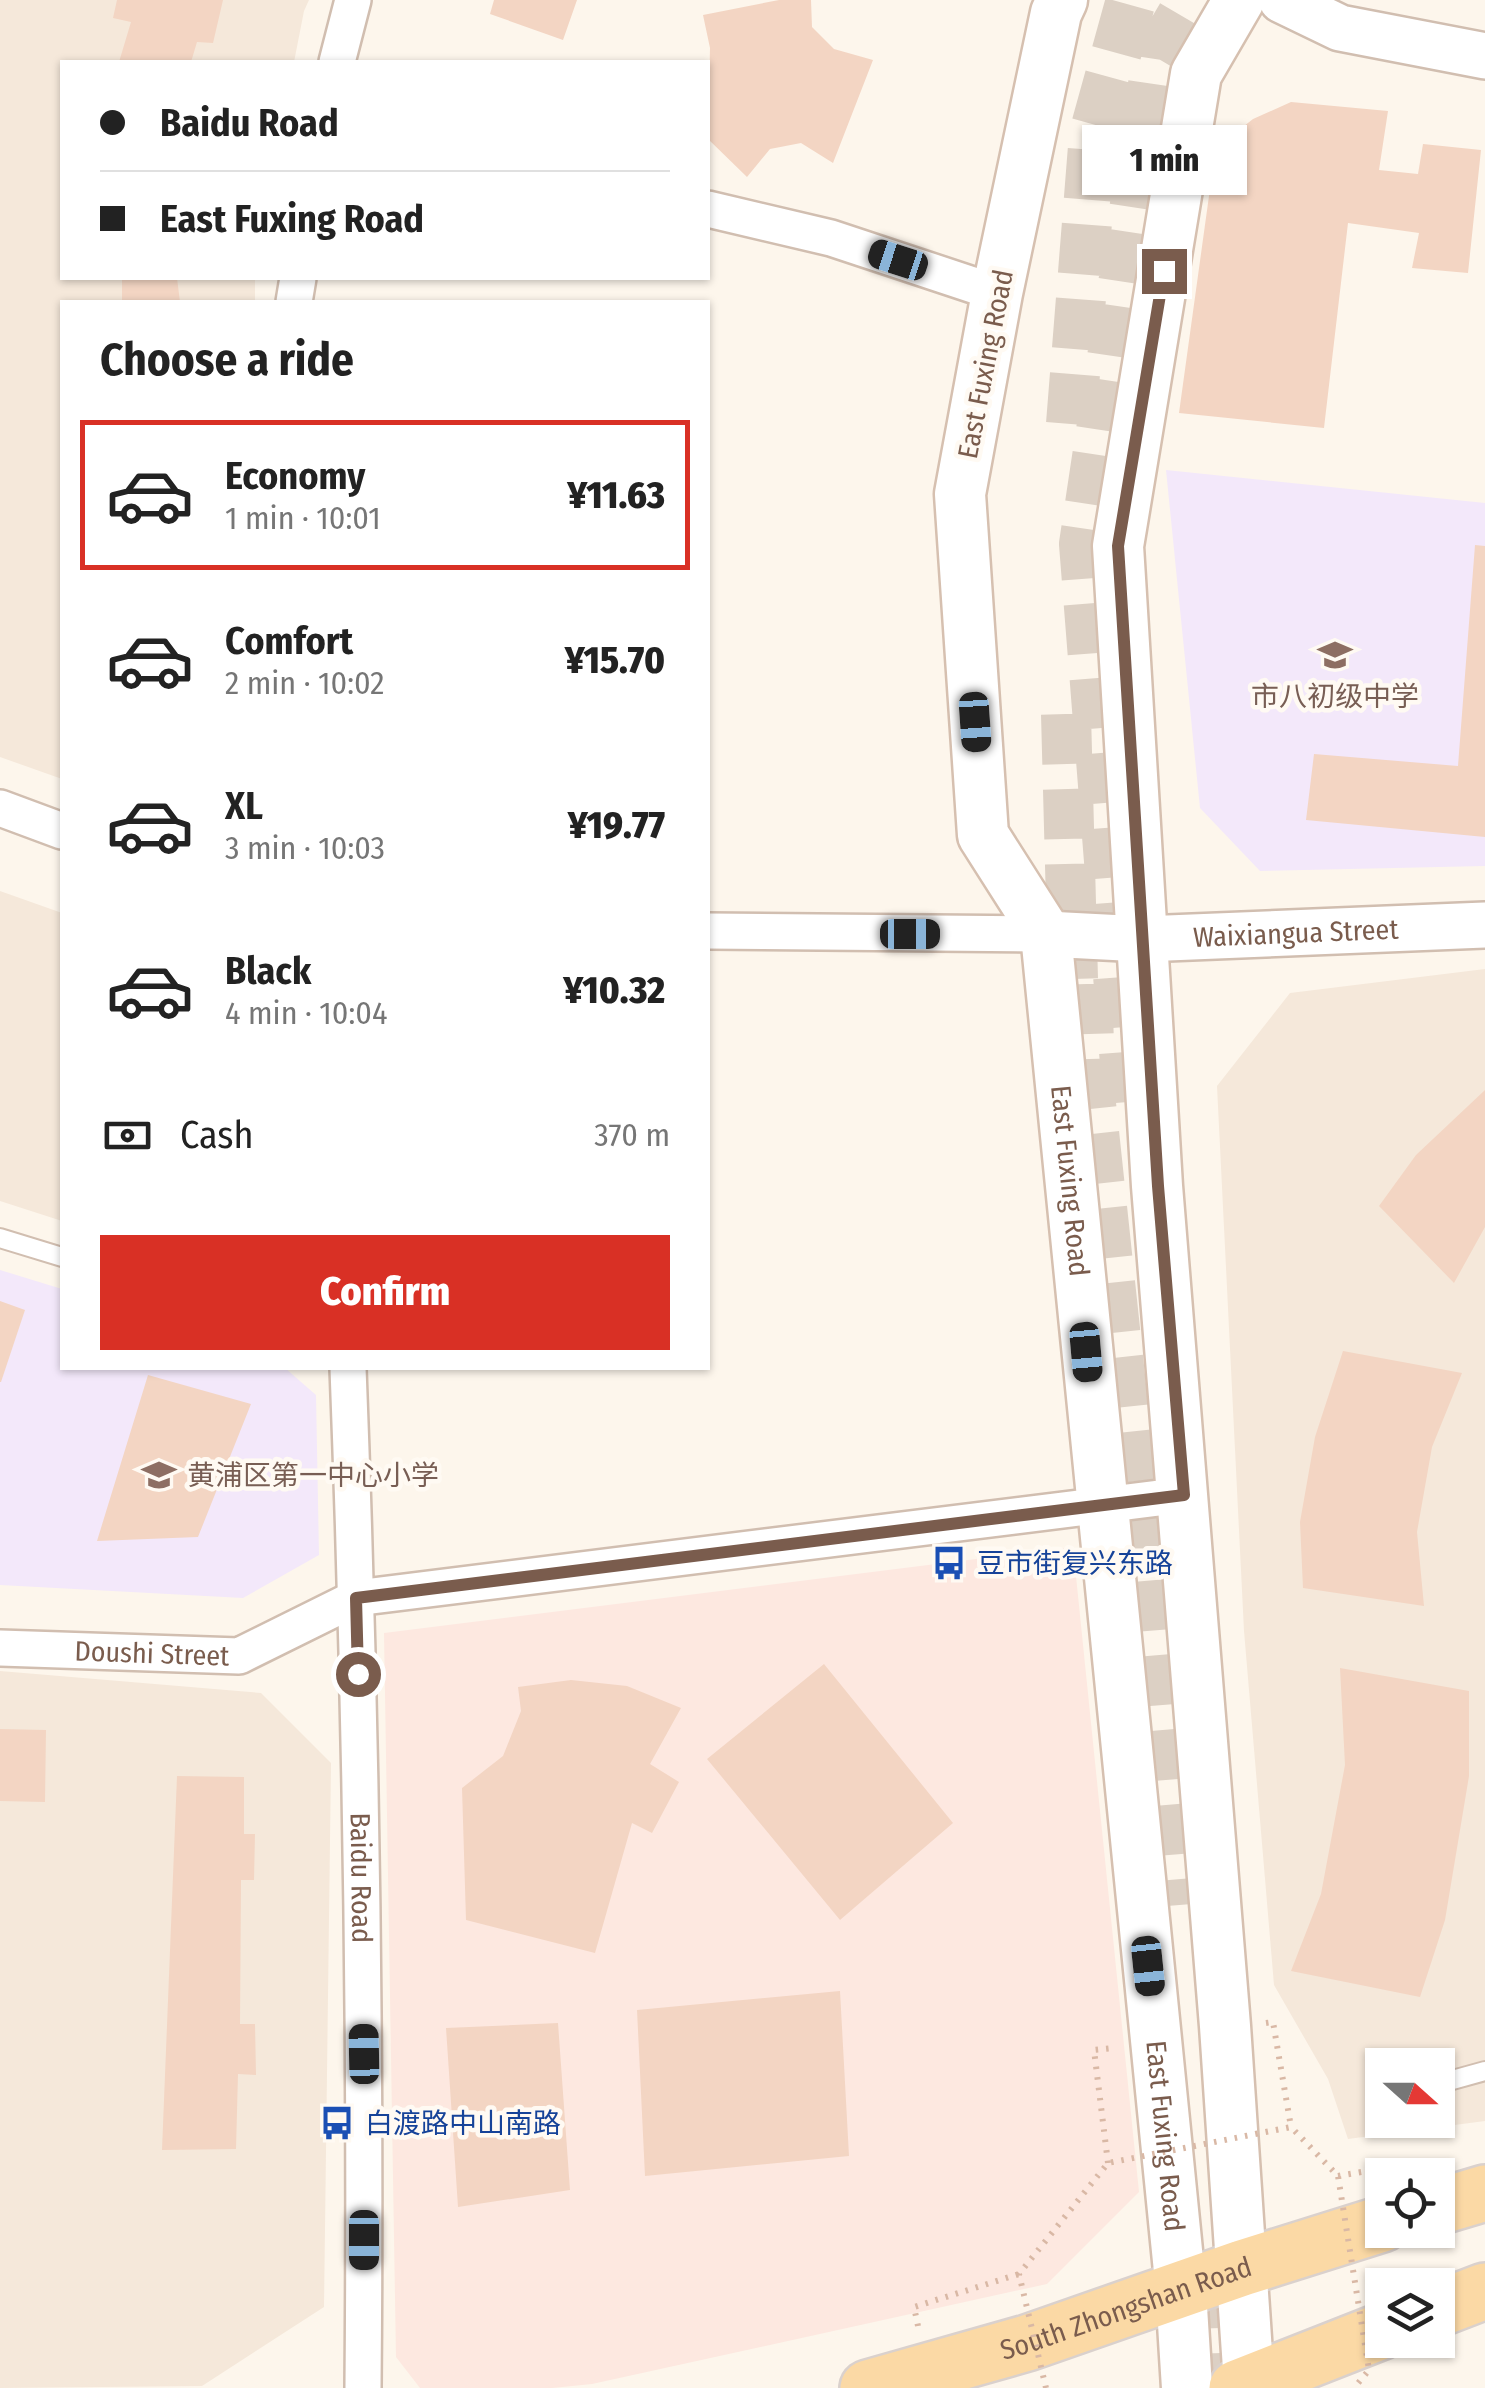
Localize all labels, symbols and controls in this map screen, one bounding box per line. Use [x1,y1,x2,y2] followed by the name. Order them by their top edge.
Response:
[160,100,339,146] text: Baidu Road
[1082,126,1246,196] callout: 1 min
[1130,141,1199,179] text: 1 min
[160,196,424,242] text: East Fuxing Road
[865,236,931,284] car
[1142,249,1187,294] route end
[951,267,1020,461] street label: East Fuxing Road
[100,333,354,387] text: Choose a ride
[105,450,195,540] icon: car
[225,453,365,499] text: Economy
[567,472,665,518] text: ¥11.63
[225,499,381,537] text: 1 min · 10:01
[105,615,195,705] icon: car
[225,618,353,664] text: Comfort
[1316,636,1354,674] school or university icon: 市八初级中学
[565,637,665,683] text: ¥15.70
[225,664,384,702] text: 2 min · 10:02
[1251,680,1419,713] place label: 市八初级中学
[958,691,992,753] car
[105,780,195,870] icon: car
[225,783,263,829] text: XL
[568,802,665,848] text: ¥19.77
[225,829,385,867] text: 3 min · 10:03
[1192,913,1400,954] street label: Waixiangua Street
[880,919,940,949] car
[105,945,195,1035] icon: car
[225,948,311,994] text: Black
[563,967,665,1013] text: ¥10.32
[225,994,387,1032] text: 4 min · 10:04
[1044,1084,1096,1278] street label: East Fuxing Road
[100,1108,155,1163] icon: cash
[180,1112,254,1158] text: Cash
[594,1116,670,1154] text: 370 m
[100,1235,670,1350] button: Confirm
[1068,1321,1104,1383] car
[140,1456,178,1494] school or university icon: 黄浦区第一中心小学
[187,1459,439,1492] place label: 黄浦区第一中心小学
[930,1544,968,1582] bus stop icon: 豆市街复兴东路
[977,1547,1173,1580] place label: 豆市街复兴东路
[74,1635,231,1673] street label: Doushi Street
[336,1652,381,1697] route start
[343,1812,378,1943] street label: Baidu Road
[1130,1935,1166,1997] car
[348,2024,380,2084] car
[1139,2039,1191,2233] street label: East Fuxing Road
[1365,2048,1455,2138] north arrow
[1365,2048,1455,2358] map controls
[318,2104,356,2142] bus stop icon: 白渡路中山南路
[365,2107,561,2140] place label: 白渡路中山南路
[1365,2158,1455,2248] button: locate
[349,2210,379,2270] car
[996,2250,1256,2367] street label: South Zhongshan Road
[1365,2268,1455,2358] button: layers

